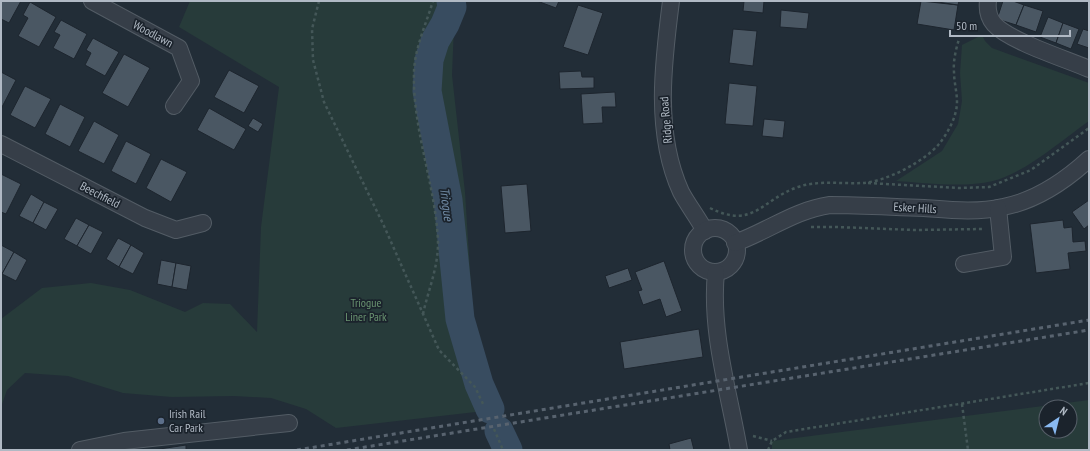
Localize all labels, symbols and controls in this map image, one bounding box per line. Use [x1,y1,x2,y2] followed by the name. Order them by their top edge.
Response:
[950,12,1070,38] scale bar
[131,17,176,50] street label: Woodlawn
[956,18,977,33] text: 50 m
[656,96,675,144] street label: Ridge Road
[78,178,123,211] street label: Beechfield
[436,186,457,223] water label: Triogue
[893,199,937,216] street label: Esker Hills
[345,295,387,324] park label: Triogue Liner Park
[1038,399,1078,439] north arrow
[1057,403,1070,418] text: N
[169,406,206,435] place label: Irish Rail Car Park
[156,416,166,426] marker: Irish Rail Car Park

